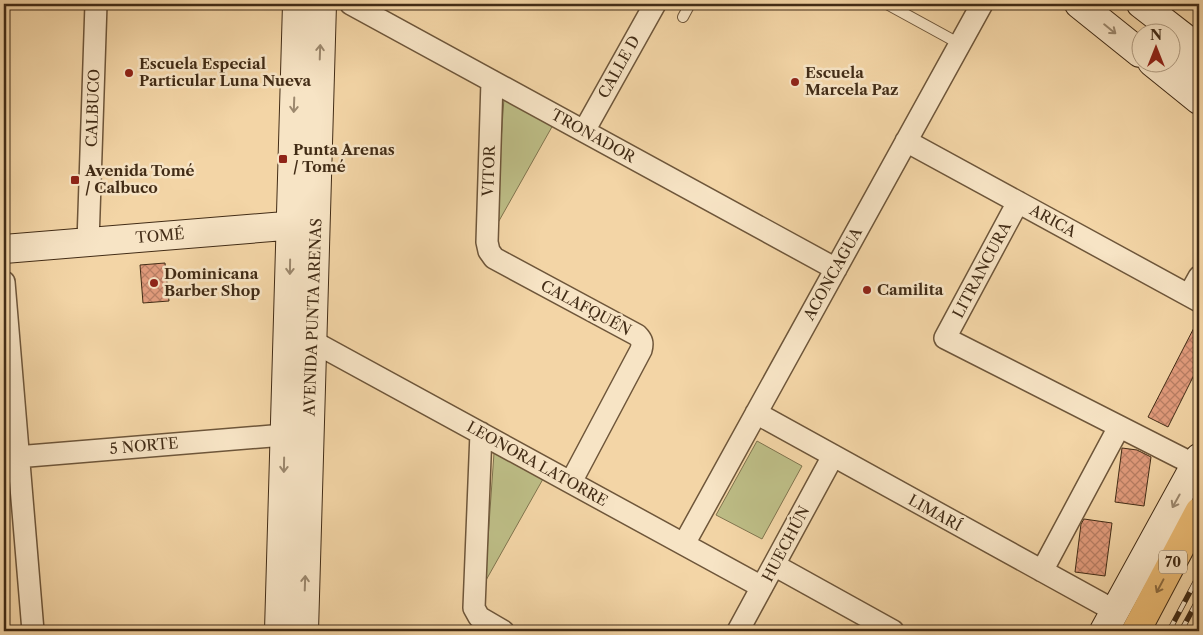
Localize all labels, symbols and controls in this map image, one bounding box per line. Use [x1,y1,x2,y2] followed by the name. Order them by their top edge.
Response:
[1130,22,1180,72] north arrow
[1103,23,1116,34] one-way arrow
[1150,26,1162,44] text: N
[594,32,644,101] street label: CALLE D
[316,44,325,60] one-way arrow
[139,54,312,90] place label: Escuela Especial Particular Luna Nueva
[805,63,899,99] place label: Escuela Marcela Paz
[123,67,135,79] marker: Escuela Especial Particular Luna Nueva
[82,68,103,147] street label: CALBUCO
[789,76,801,88] marker: Escuela Marcela Paz
[290,97,299,113] one-way arrow
[548,105,640,167] street label: TRONADOR
[293,140,395,176] place label: Punta Arenas / Tomé
[478,144,499,198] street label: VITOR
[277,153,289,165] marker: Punta Arenas / Tomé
[84,161,195,197] place label: Avenida Tomé / Calbuco
[69,174,81,186] marker: Avenida Tomé / Calbuco
[1026,200,1081,241] street label: ARICA
[300,218,325,417] street label: AVENIDA PUNTA ARENAS
[948,218,1015,321] street label: LITRANCURA
[799,223,866,324] street label: ACONCAGUA
[135,224,185,247] street label: TOMÉ
[285,259,295,275] one-way arrow
[164,264,260,300] place label: Dominicana Barber Shop
[538,276,635,339] street label: CALAFQUÉN
[148,277,160,289] marker: Dominicana Barber Shop
[877,280,944,299] place label: Camilita
[861,284,873,296] marker: Camilita
[463,417,611,510] street label: LEONORA LATORRE
[109,433,179,458] street label: 5 NORTE
[279,457,288,473] one-way arrow
[905,490,965,535] street label: LIMARÍ
[1171,493,1181,508] one-way arrow
[758,503,813,585] street label: HUECHÚN
[1159,550,1187,574] road number: 70
[300,575,310,591] one-way arrow
[1155,579,1165,594] one-way arrow

